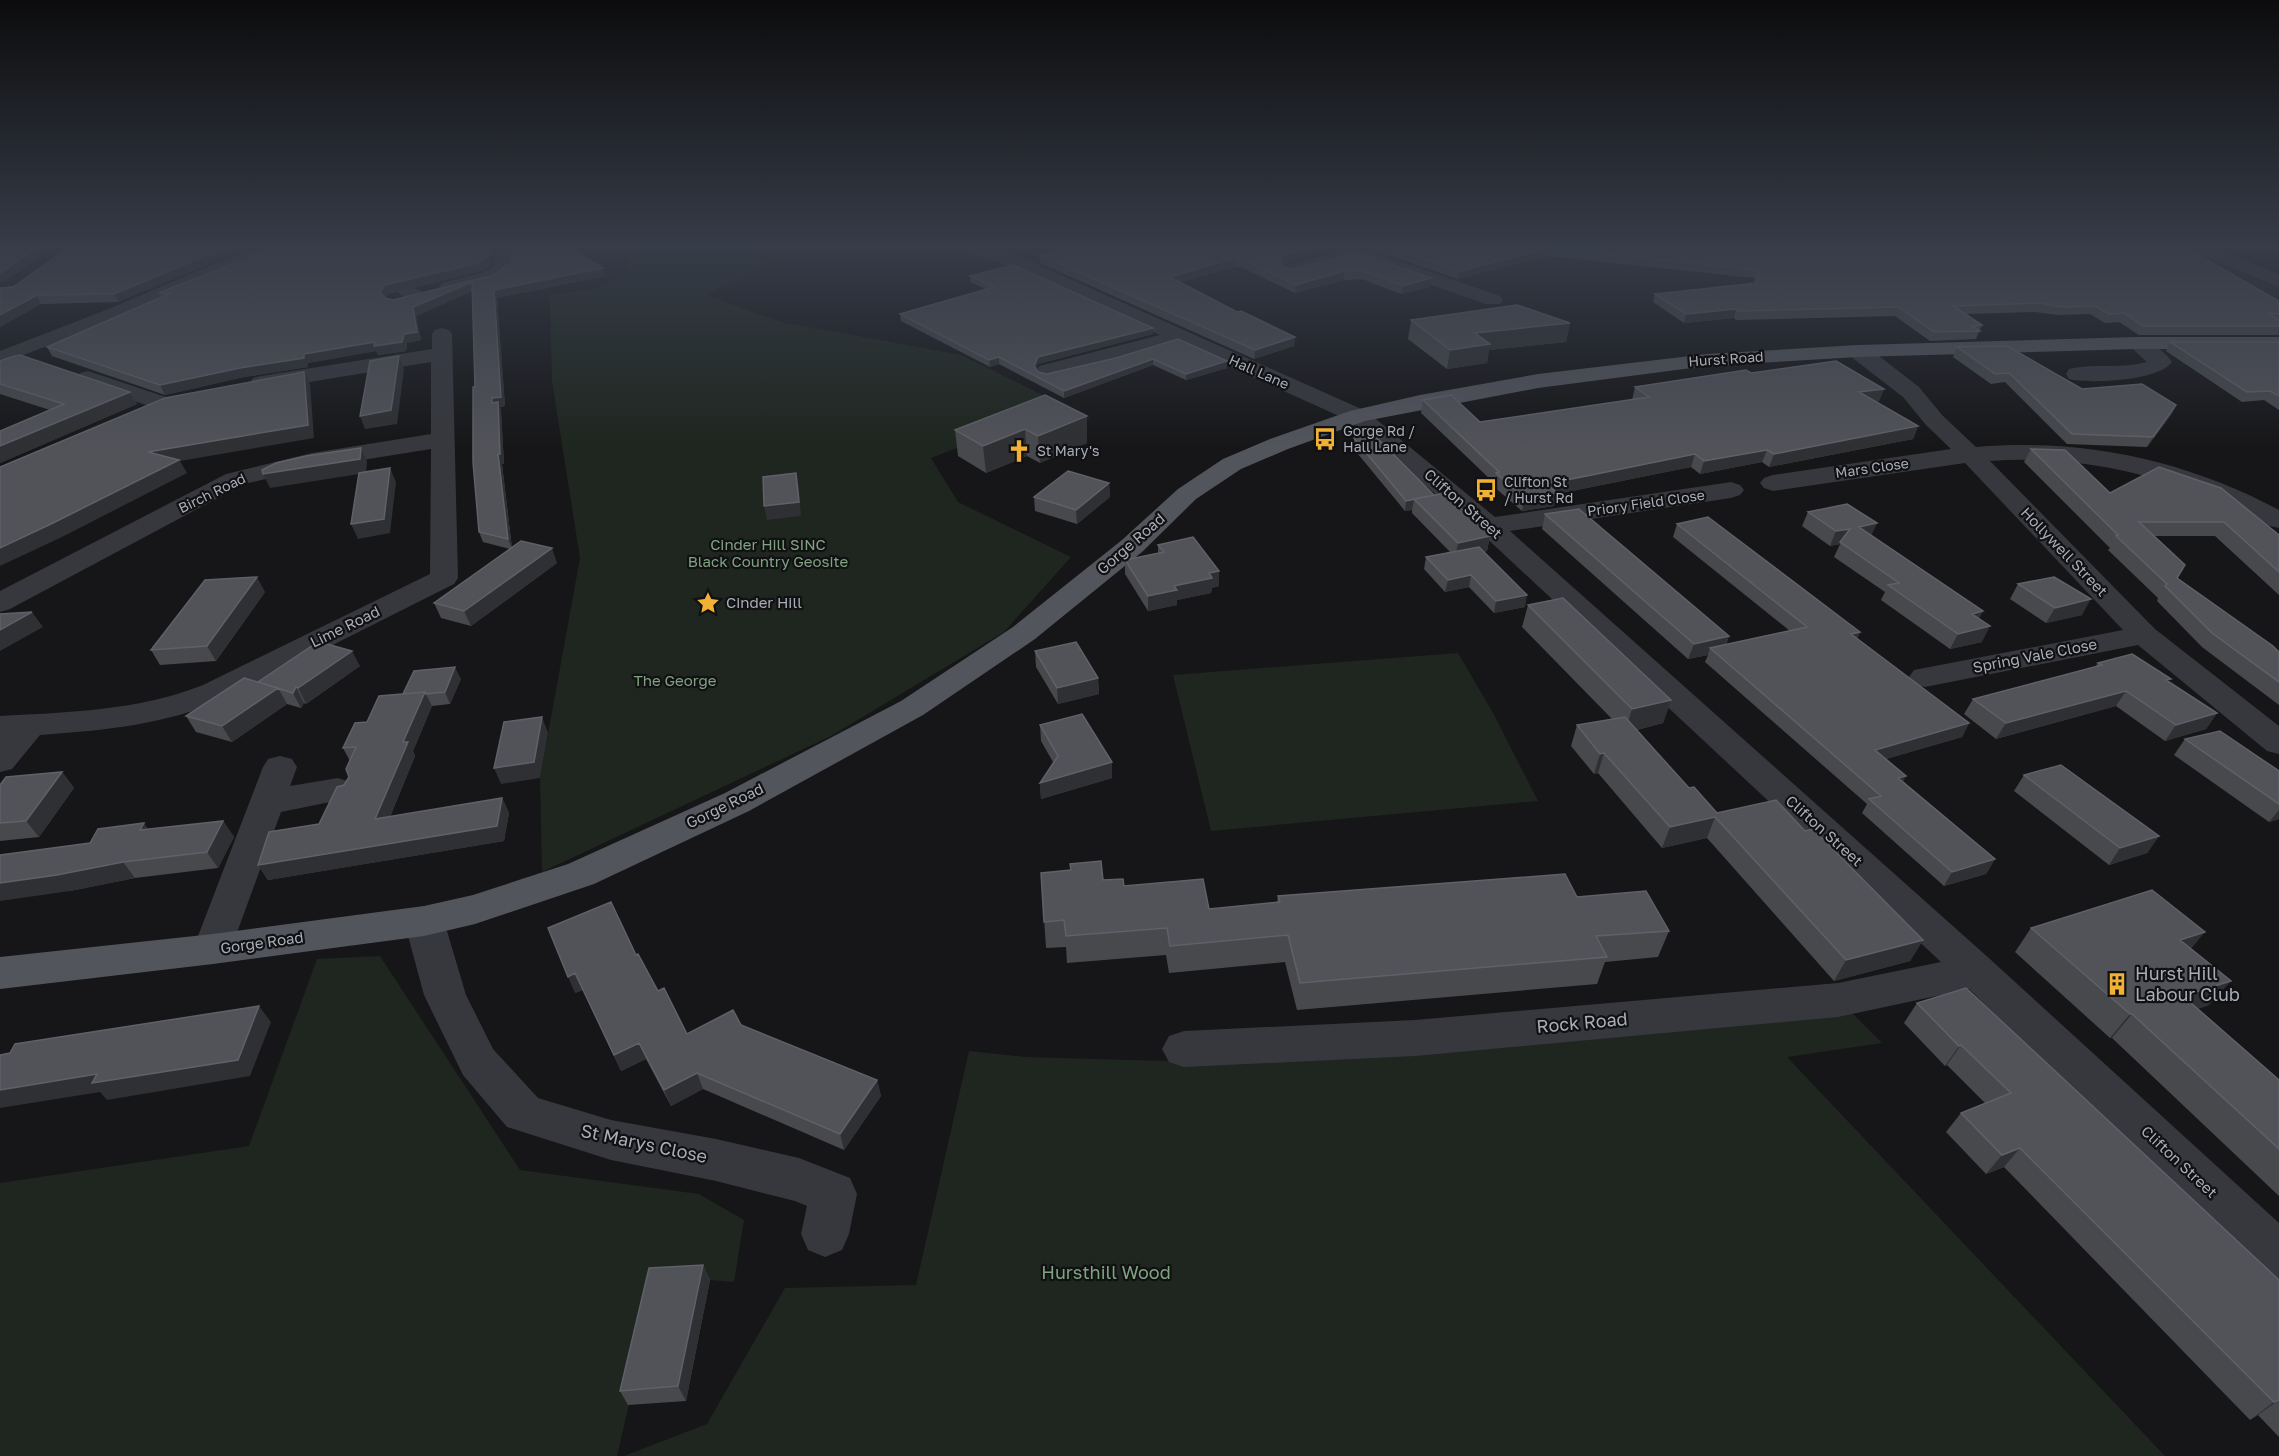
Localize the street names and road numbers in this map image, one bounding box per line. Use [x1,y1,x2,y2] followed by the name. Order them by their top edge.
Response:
[1688,347,1764,370] street label: Hurst Road
[1227,351,1292,392] street label: Hall Lane
[1834,454,1910,481] street label: Mars Close
[1421,465,1506,542] street label: Clifton Street
[175,469,248,516] street label: Birch Road
[1586,486,1706,519] street label: Priory Field Close
[2018,503,2112,600] street label: Hollywell Street
[1093,509,1168,577] street label: Gorge Road
[307,602,382,651] street label: Lime Road
[1971,634,2099,676] street label: Spring Vale Close
[683,779,766,832] street label: Gorge Road
[1783,791,1867,869] street label: Clifton Street
[219,927,305,957] street label: Gorge Road
[1535,1007,1628,1037] street label: Rock Road
[579,1119,709,1167] street label: St Marys Close
[2138,1122,2221,1201] street label: Clifton Street

